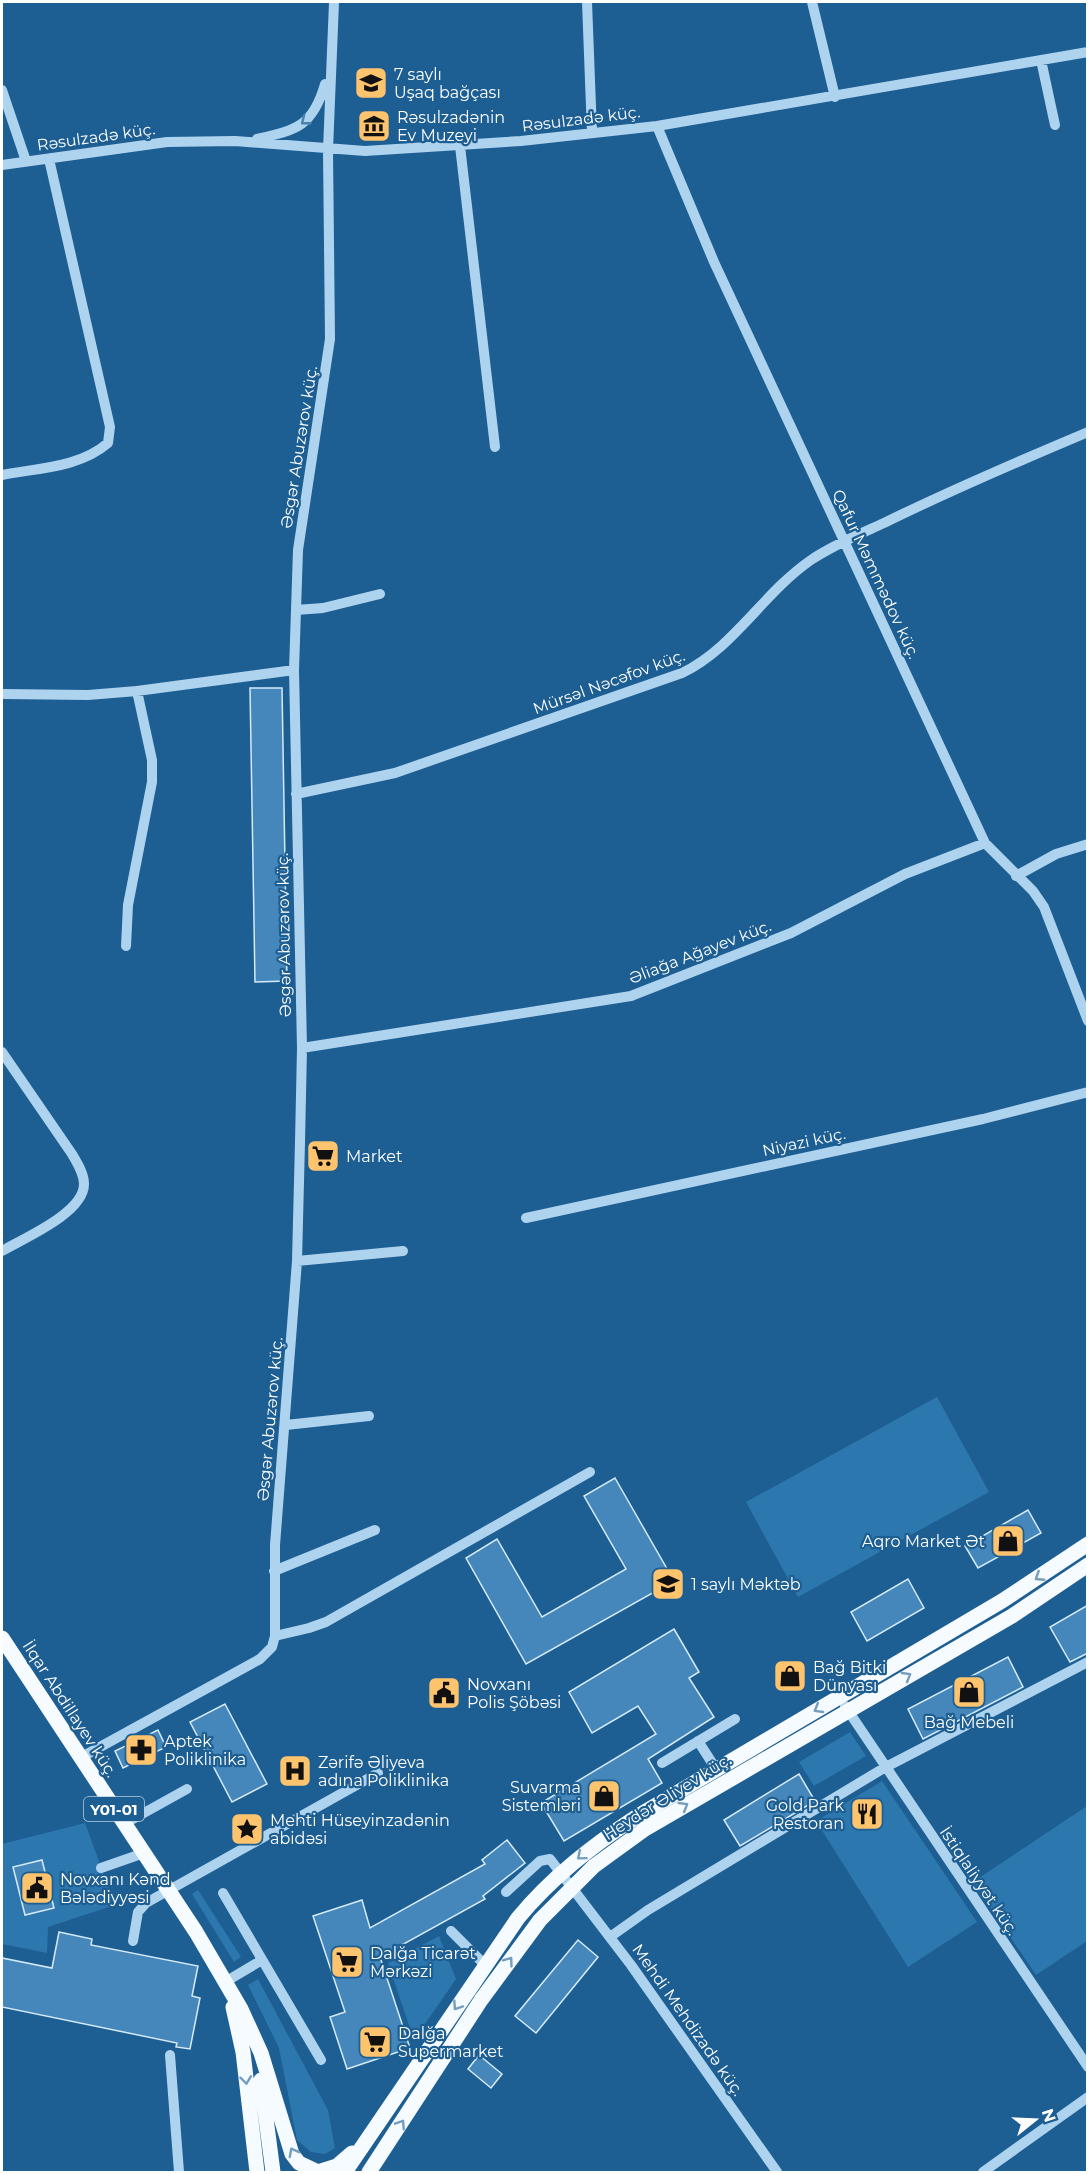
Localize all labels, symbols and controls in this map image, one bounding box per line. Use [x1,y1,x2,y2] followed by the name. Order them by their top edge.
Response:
[353,65,389,101] school or university icon: 7 saylı Uşaq bağçası
[394,65,501,102] place label: 7 saylı Uşaq bağçası
[521,102,641,136] street label: Rəsulzadə küç.
[356,108,392,144] museum icon: Rəsulzadənin Ev Muzeyi
[397,108,505,145] place label: Rəsulzadənin Ev Muzeyi
[301,114,312,125] one-way arrow
[36,119,156,155] street label: Rəsulzadə küç.
[277,364,321,530] street label: Əsgər Abuzərov küç.
[828,486,924,662] street label: Qafur Məmmədov küç.
[530,646,688,718] street label: Mürsəl Nəcəfov küç.
[273,853,295,1017] street label: Əsgər Abuzərov küç.
[626,916,774,988] street label: Əliağa Ağayev küç.
[761,1124,847,1160] street label: Niyazi küç.
[305,1138,341,1174] supermarket icon: Market
[346,1147,403,1166] place label: Market
[253,1336,287,1502] street label: Əsgər Abuzərov küç.
[990,1523,1026,1559] shop icon: Aqro Market Ət
[862,1532,986,1551] place label: Aqro Market Ət
[650,1566,686,1602] school or university icon: 1 saylı Məktəb
[1035,1570,1046,1581] one-way arrow
[691,1575,801,1594] place label: 1 saylı Məktəb
[19,1637,121,1781] street label: İlqar Abdillayev küç.
[772,1658,808,1694] shop icon: Bağ Bitki Dünyası
[813,1658,886,1695] place label: Bağ Bitki Dünyası
[901,1672,911,1683] one-way arrow
[951,1674,987,1710] shop icon: Bağ Mebeli
[426,1675,462,1711] public building icon: Novxanı Polis Şöbəsi
[467,1675,561,1712] place label: Novxanı Polis Şöbəsi
[814,1702,824,1714] one-way arrow
[924,1713,1014,1732] place label: Bağ Mebeli
[123,1732,159,1768] pharmacy icon: Aptek Poliklinika
[164,1732,246,1769] place label: Aptek Poliklinika
[599,1750,735,1844] street label: Heydər Əliyev küç.
[277,1753,313,1789] hospital icon: Zərifə Əliyeva adına Poliklinika
[318,1753,449,1790] place label: Zərifə Əliyeva adına Poliklinika
[502,1778,581,1815] place label: Suvarma Sistemləri
[586,1778,622,1814] shop icon: Suvarma Sistemləri
[766,1796,844,1833] place label: Gold Park Restoran
[849,1796,885,1832] restaurant icon: Gold Park Restoran
[84,1797,144,1821] road number: Y01-01
[678,1802,689,1813] one-way arrow
[229,1811,265,1847] place icon: Mehti Hüseyinzadənin abidəsi
[270,1811,450,1848] place label: Mehti Hüseyinzadənin abidəsi
[936,1823,1022,1939] street label: İstiqlaliyyət küç.
[577,1849,588,1860] one-way arrow
[19,1870,55,1906] public building icon: Novxanı Kənd Bələdiyyəsi
[60,1870,171,1907] place label: Novxanı Kənd Bələdiyyəsi
[628,1940,748,2100] street label: Mehdi Mehdizadə küç.
[329,1944,365,1980] supermarket icon: Dalğa Ticarət Mərkəzi
[370,1944,476,1981] place label: Dalğa Ticarət Mərkəzi
[502,1957,513,1968] one-way arrow
[453,1999,464,2010] one-way arrow
[357,2024,393,2060] supermarket icon: Dalğa Supermarket
[398,2024,504,2061] place label: Dalğa Supermarket
[240,2075,252,2084] one-way arrow
[1005,2090,1065,2150] north arrow
[1038,2106,1060,2125] text: N
[393,2119,404,2130] one-way arrow
[289,2148,300,2158] one-way arrow

